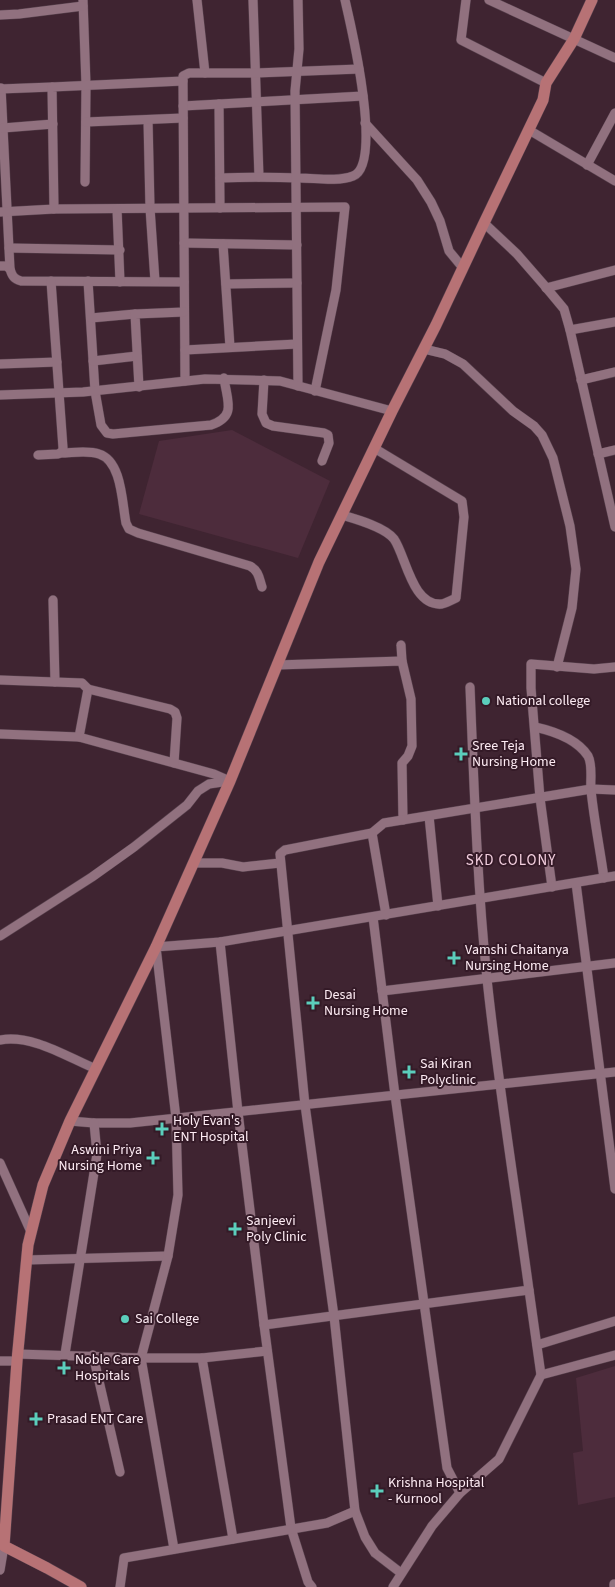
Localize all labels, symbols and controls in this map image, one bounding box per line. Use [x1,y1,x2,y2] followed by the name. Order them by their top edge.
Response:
[496,691,590,711] place label: National college
[480,695,492,707] marker: National college
[472,736,556,772] place label: Sree Teja Nursing Home
[454,747,468,761] marker: Sree Teja Nursing Home
[466,850,556,871] district label: SKD COLONY
[465,940,569,976] place label: Vamshi Chaitanya Nursing Home
[447,951,461,965] marker: Vamshi Chaitanya Nursing Home
[324,985,408,1021] place label: Desai Nursing Home
[306,996,320,1010] marker: Desai Nursing Home
[420,1054,477,1090] place label: Sai Kiran Polyclinic
[402,1065,416,1079] marker: Sai Kiran Polyclinic
[173,1111,249,1147] place label: Holy Evan's ENT Hospital
[155,1122,169,1136] marker: Holy Evan's ENT Hospital
[58,1140,142,1176] place label: Aswini Priya Nursing Home
[146,1151,160,1165] marker: Aswini Priya Nursing Home
[246,1211,307,1247] place label: Sanjeevi Poly Clinic
[228,1222,242,1236] marker: Sanjeevi Poly Clinic
[135,1309,199,1329] place label: Sai College
[119,1313,131,1325] marker: Sai College
[75,1350,139,1386] place label: Noble Care Hospitals
[57,1361,71,1375] marker: Noble Care Hospitals
[47,1409,144,1429] place label: Prasad ENT Care
[29,1412,43,1426] marker: Prasad ENT Care
[388,1473,485,1509] place label: Krishna Hospital - Kurnool
[370,1484,384,1498] marker: Krishna Hospital - Kurnool

